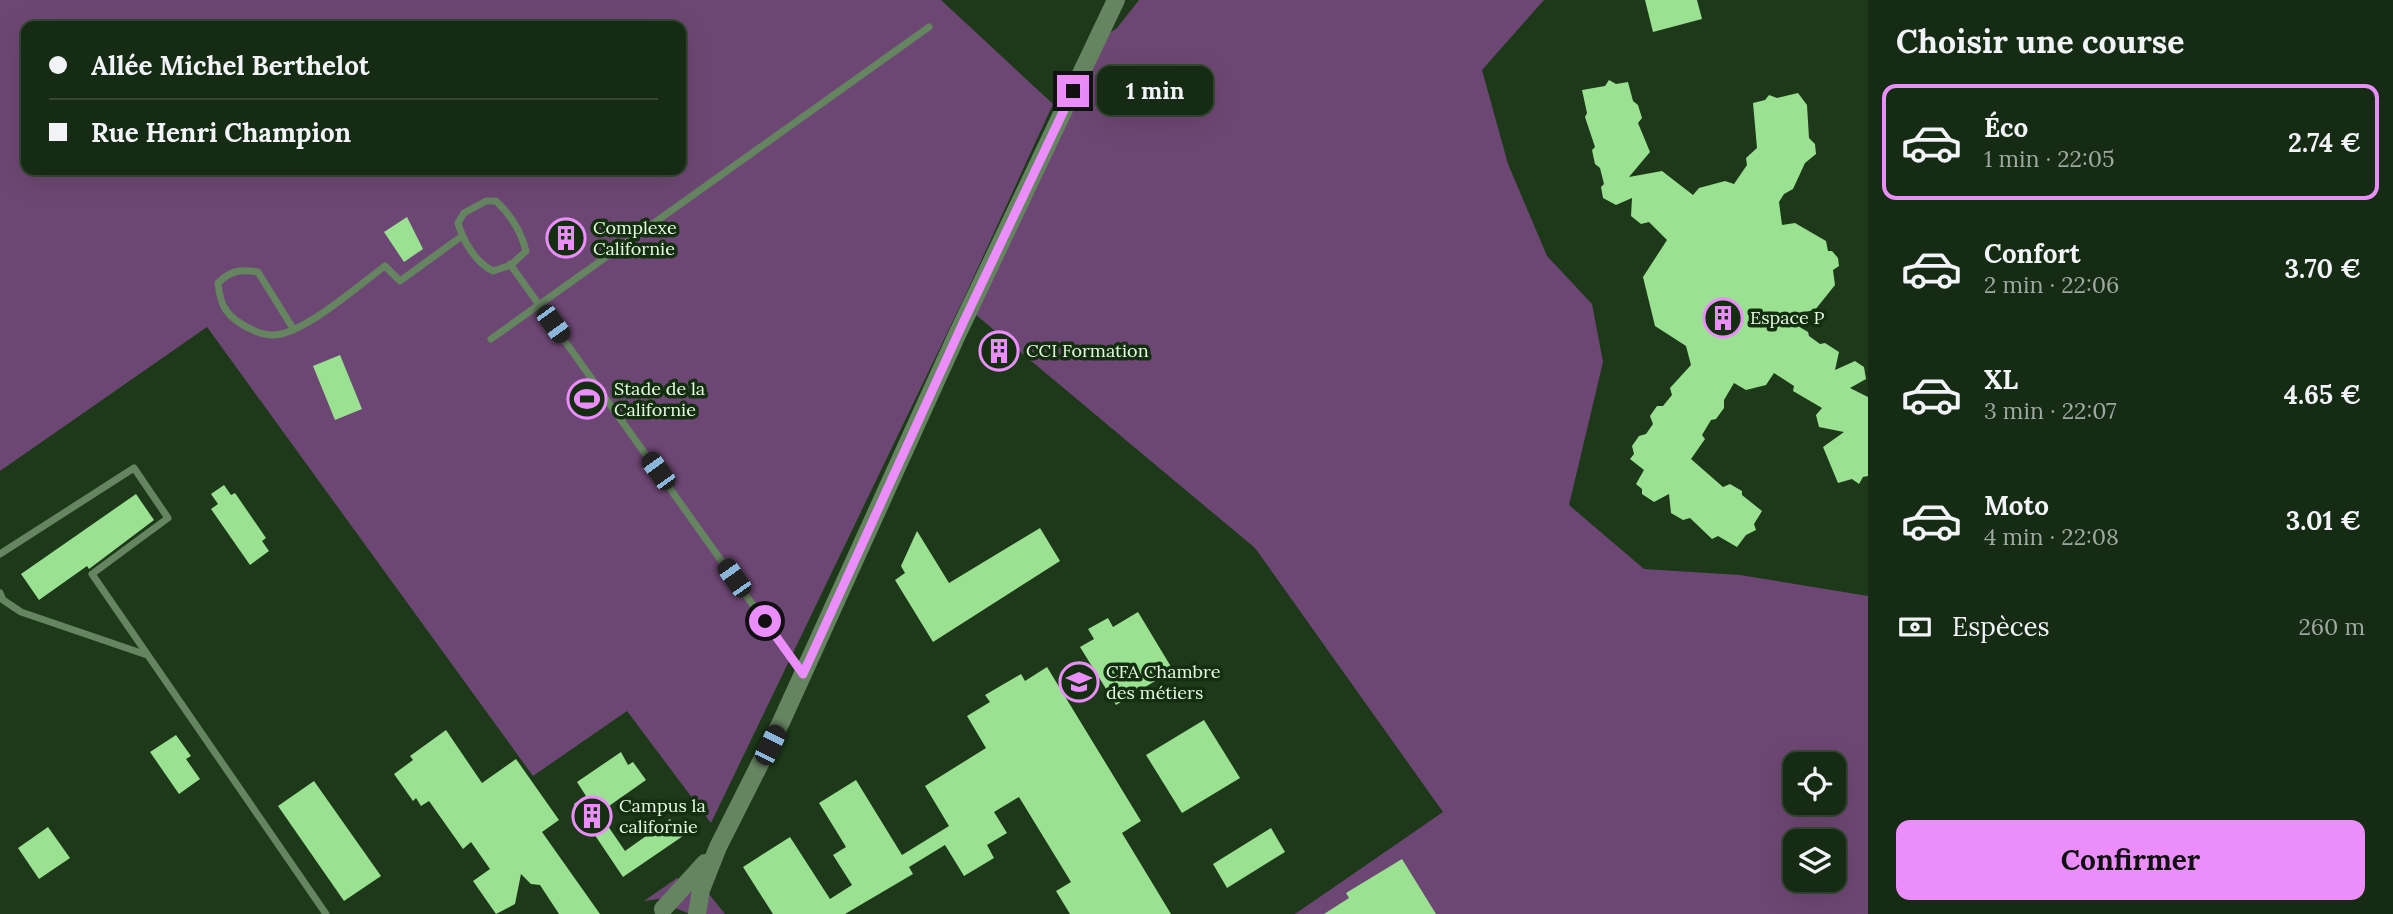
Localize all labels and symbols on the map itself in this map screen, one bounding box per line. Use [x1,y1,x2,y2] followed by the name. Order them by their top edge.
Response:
[1098,66,1213,116] callout: 1 min
[1057,75,1089,107] route end
[593,216,677,260] place label: Complexe Californie
[545,217,587,259] building icon: Complexe Californie
[1702,297,1744,339] building icon: Espace P
[533,301,574,347] car
[1750,306,1825,329] place label: Espace P
[978,330,1020,372] building icon: CCI Formation
[1026,339,1149,362] place label: CCI Formation
[614,377,705,421] place label: Stade de la Californie
[566,378,608,420] sports icon: Stade de la Californie
[638,448,679,494] car
[714,555,755,601] car
[749,605,781,637] route start
[1106,660,1221,704] place label: CFA Chambre des métiers
[1058,661,1100,703] school or university icon: CFA Chambre des métiers
[752,722,789,768] car
[619,794,706,838] place label: Campus la californie
[571,795,613,837] building icon: Campus la californie

